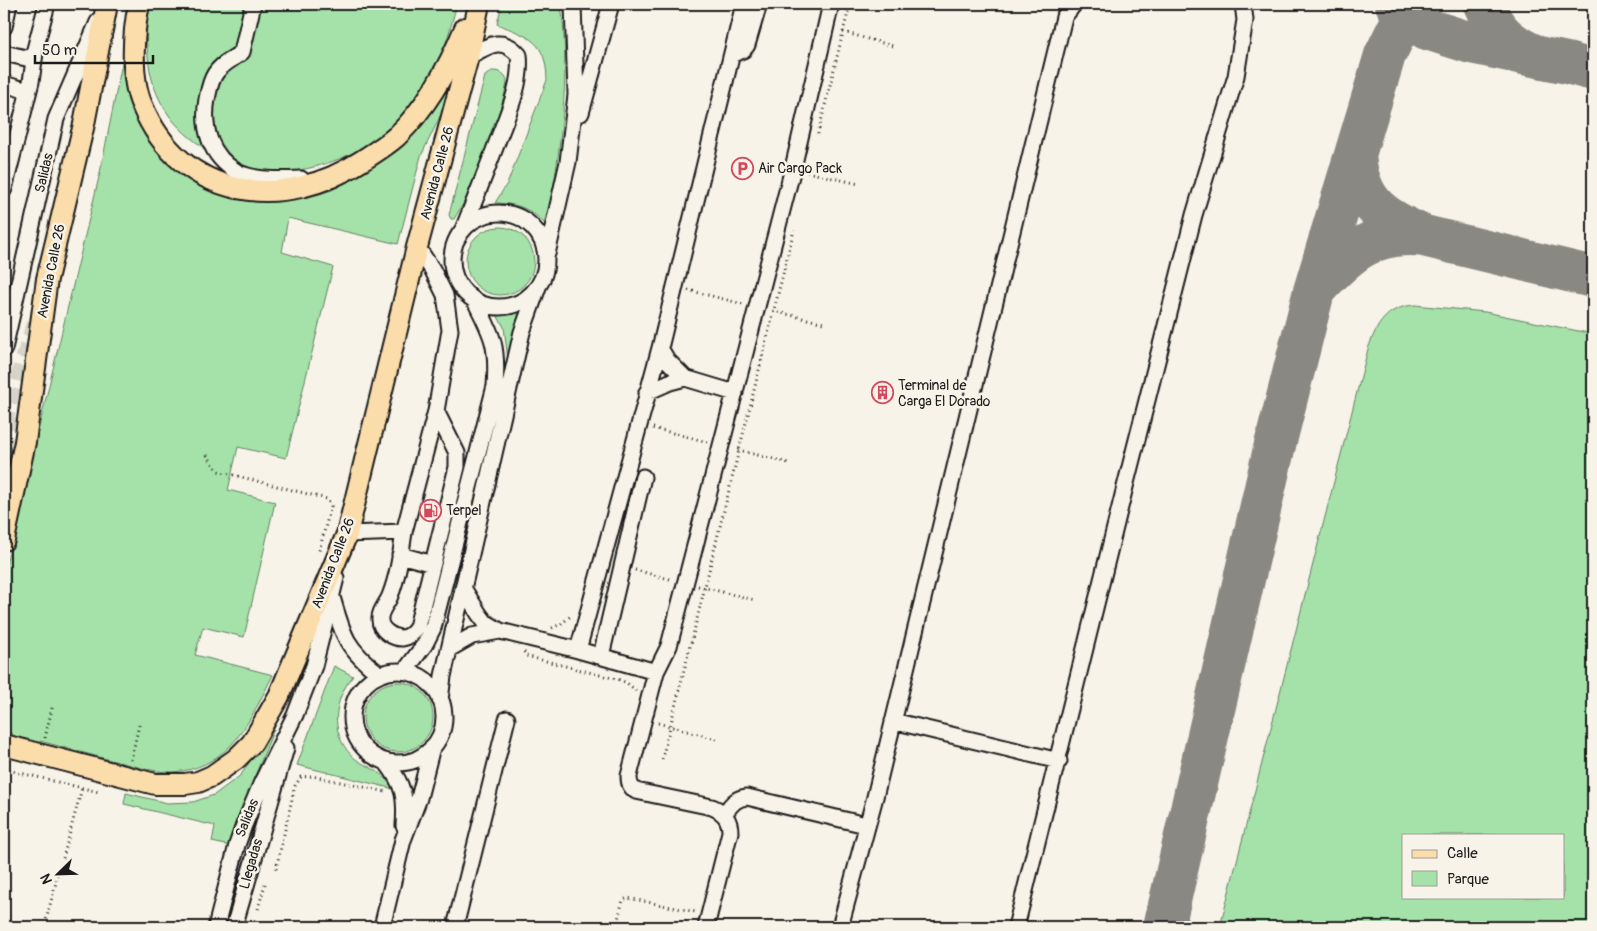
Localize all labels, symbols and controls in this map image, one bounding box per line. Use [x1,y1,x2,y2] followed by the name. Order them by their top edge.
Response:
[35,32,152,64] scale bar
[42,41,77,60] text: 50 m
[416,125,458,221] street label: Avenida Calle 26
[31,151,57,194] street label: Salidas
[730,156,754,180] parking icon: Air Cargo Pack
[758,160,842,177] place label: Air Cargo Pack
[34,222,68,320] street label: Avenida Calle 26
[898,377,991,410] place label: Terminal de Carga El Dorado
[870,381,894,405] building icon: Terminal de Carga El Dorado
[418,498,442,522] fuel station icon: Terpel
[446,502,482,519] place label: Terpel
[308,515,358,611] street label: Avenida Calle 26
[232,796,263,840] street label: Salidas
[1402,834,1564,898] legend
[236,836,266,891] street label: Llegadas
[1447,844,1478,863] text: Calle
[32,848,82,898] north arrow
[1447,870,1490,889] text: Parque
[37,871,56,887] text: N

